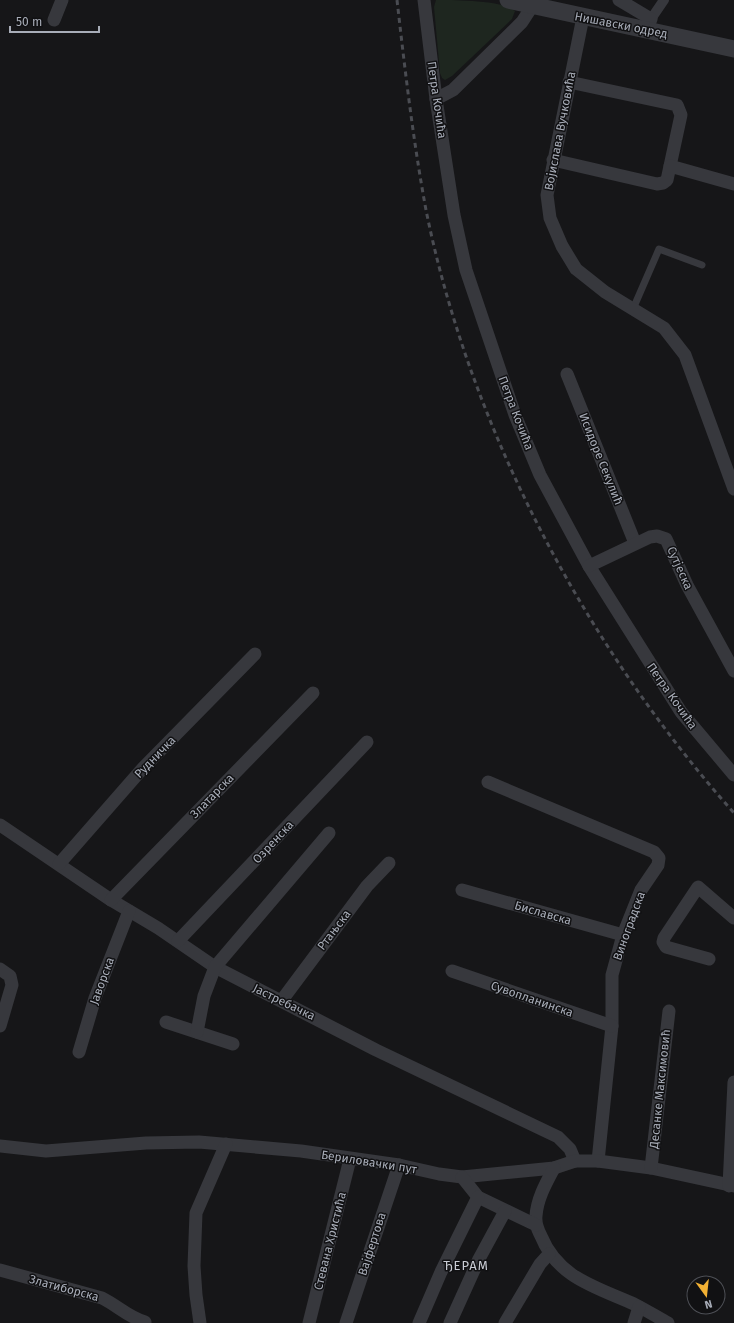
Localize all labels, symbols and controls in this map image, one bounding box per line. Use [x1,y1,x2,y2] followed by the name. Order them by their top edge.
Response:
[10,8,99,34] scale bar
[573,9,669,41] street label: Нишавски одред
[16,15,42,29] text: 50 m
[425,60,449,140] street label: Петра Кочића
[542,70,578,192] street label: Војислава Вучковића
[496,374,536,452] street label: Петра Кочића
[576,411,626,507] street label: Исидоре Секулић
[664,544,696,592] street label: Сутјеска
[644,660,700,732] street label: Петра Кочића
[132,733,178,781] street label: Рудничка
[187,771,237,821] street label: Златарска
[250,818,296,866] street label: Озренска
[610,890,648,962] street label: Виноградска
[513,898,573,928] street label: Биславска
[314,907,354,953] street label: Ртањска
[87,955,117,1007] street label: Јаворска
[489,978,575,1020] street label: Сувопланинска
[251,981,317,1023] street label: Јастребачка
[647,1029,673,1150] street label: Десанке Максимовић
[320,1148,418,1177] street label: Бериловачки пут
[311,1191,349,1291] street label: Стевана Христића
[355,1211,389,1277] street label: Вајфертова
[443,1258,489,1273] district label: ЂЕРАМ
[28,1272,100,1304] street label: Златиборска
[686,1275,726,1315] north arrow
[703,1297,714,1311] text: N

